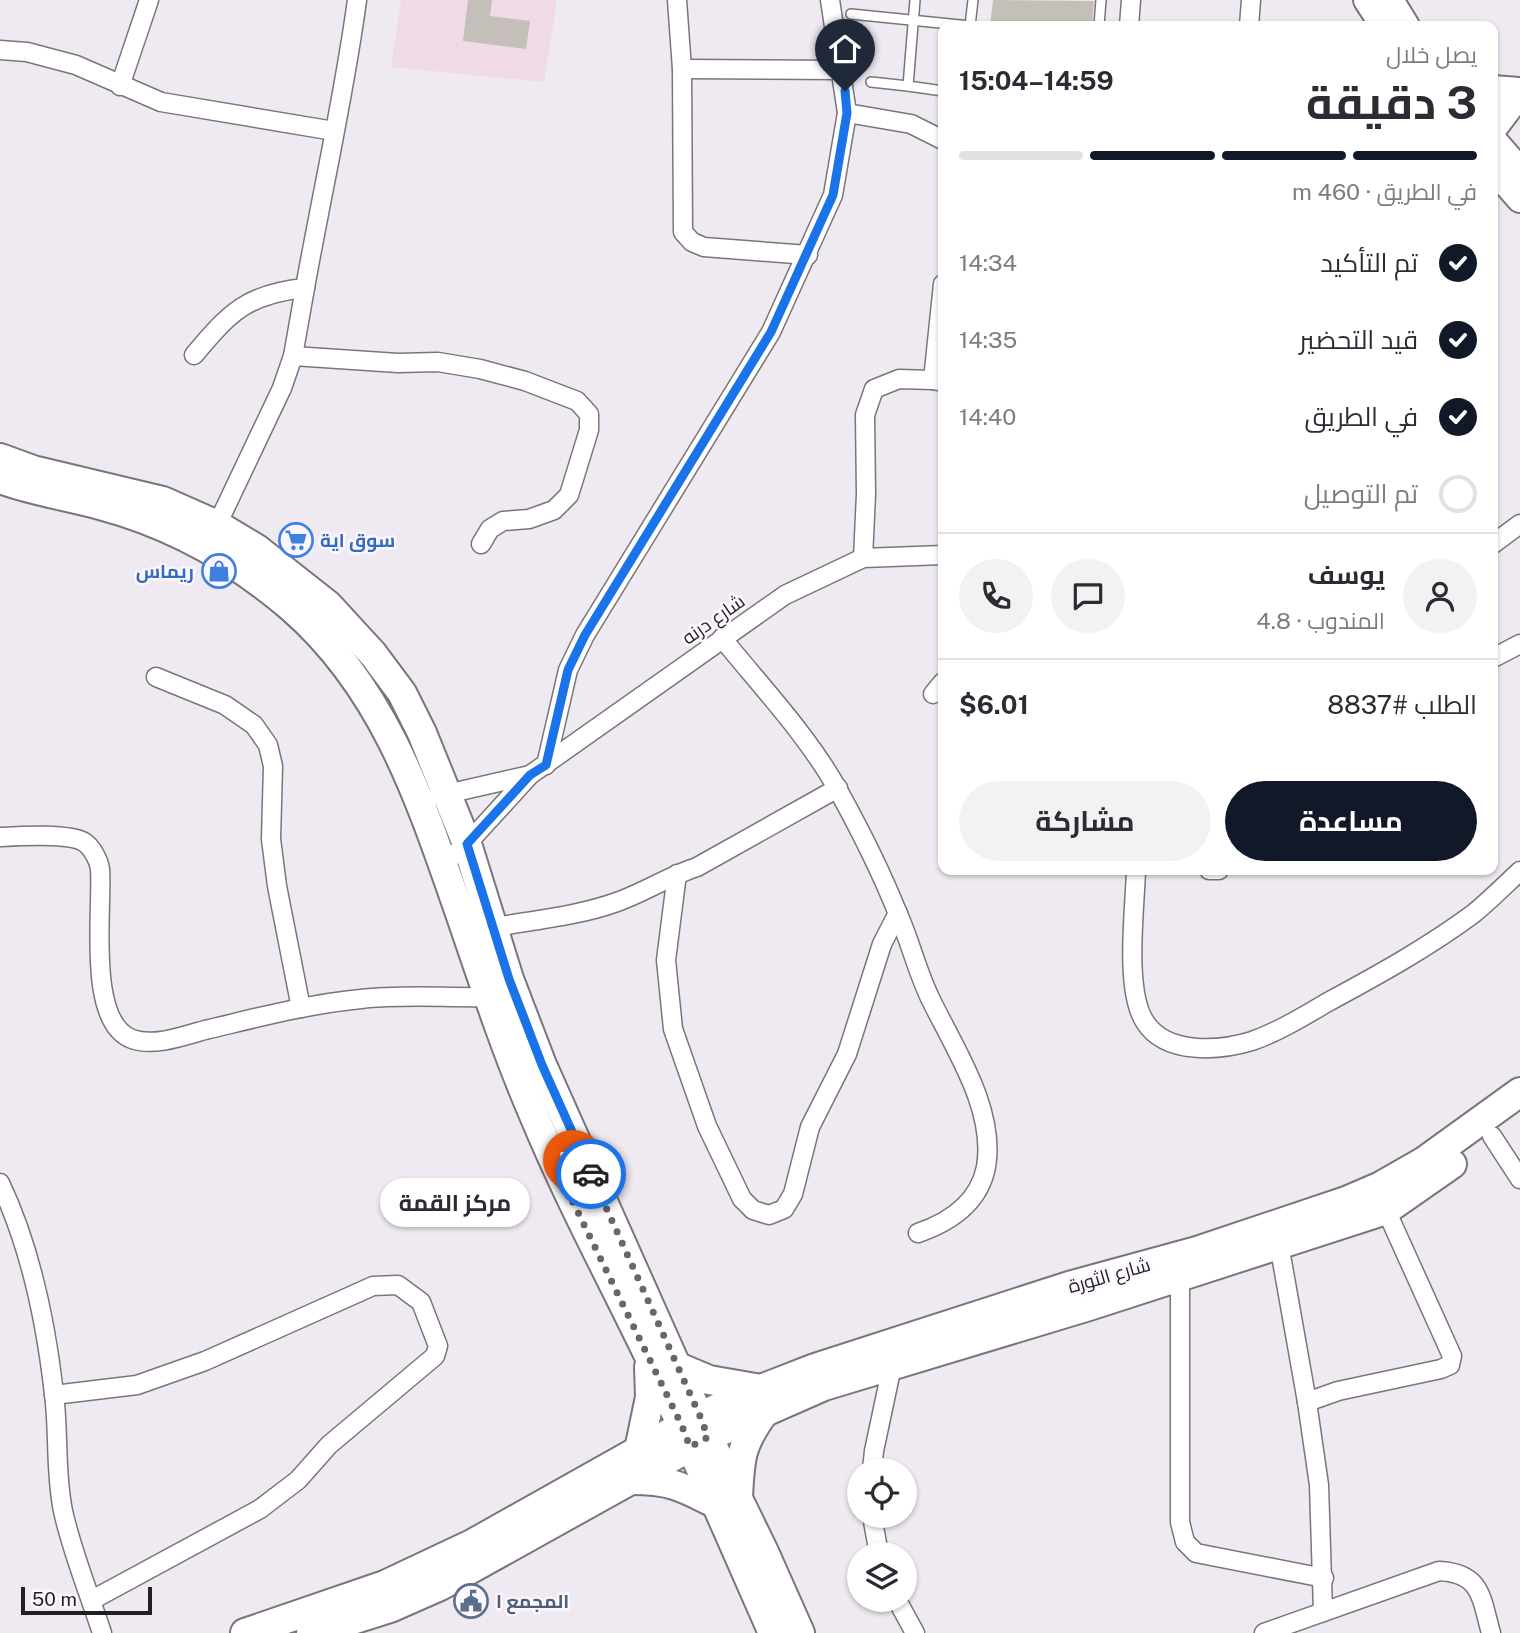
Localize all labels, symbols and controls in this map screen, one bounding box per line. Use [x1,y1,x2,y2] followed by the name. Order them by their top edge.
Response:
[815,19,875,91] pin
[826,30,864,68] icon: home
[1386,41,1477,68] text: يصل خلال
[959,65,1114,96] text: 14:59–15:04
[1306,75,1477,129] text: 3 دقيقة
[1292,178,1477,205] text: في الطريق · 460 m
[1439,244,1477,282] icon: check
[1320,247,1418,278] text: تم التأكيد
[959,249,1017,276] text: 14:34
[1439,321,1477,359] icon: check
[1299,324,1418,355] text: قيد التحضير
[959,326,1017,353] text: 14:35
[1439,398,1477,436] icon: check
[1304,401,1418,432] text: في الطريق
[959,403,1016,430] text: 14:40
[1304,478,1418,509] text: تم التوصيل
[277,521,315,559] supermarket icon: سوق اية
[320,529,395,552] place label: سوق اية
[200,552,238,590] shop icon: ريماس
[959,559,1033,633] button: phone
[1051,559,1125,633] button: chat
[1308,559,1385,590] text: يوسف
[1403,559,1477,633] button: person
[136,560,194,583] place label: ريماس
[677,589,750,651] street label: شارع درنه
[1256,607,1385,634] text: المندوب · 4.8
[959,689,1029,720] text: $6.01
[1327,689,1477,720] text: الطلب #8837
[959,781,1211,861] button: مشاركة
[1225,781,1477,861] button: مساعدة
[543,1130,603,1202] pin
[556,1139,626,1209] courier
[554,1141,592,1179] icon: bag
[572,1155,610,1193] icon: car
[380,1178,531,1226] callout: مركز القمة
[399,1189,511,1216] text: مركز القمة
[1065,1253,1153,1300] street label: شارع الثورة
[847,1458,917,1612] map controls
[847,1458,917,1528] button: locate
[847,1542,917,1612] button: layers
[452,1582,490,1620] public building icon: المجمع ا
[21,1584,152,1616] scale bar
[32,1588,77,1610] text: 50 m
[496,1590,569,1615] place label: المجمع ا

